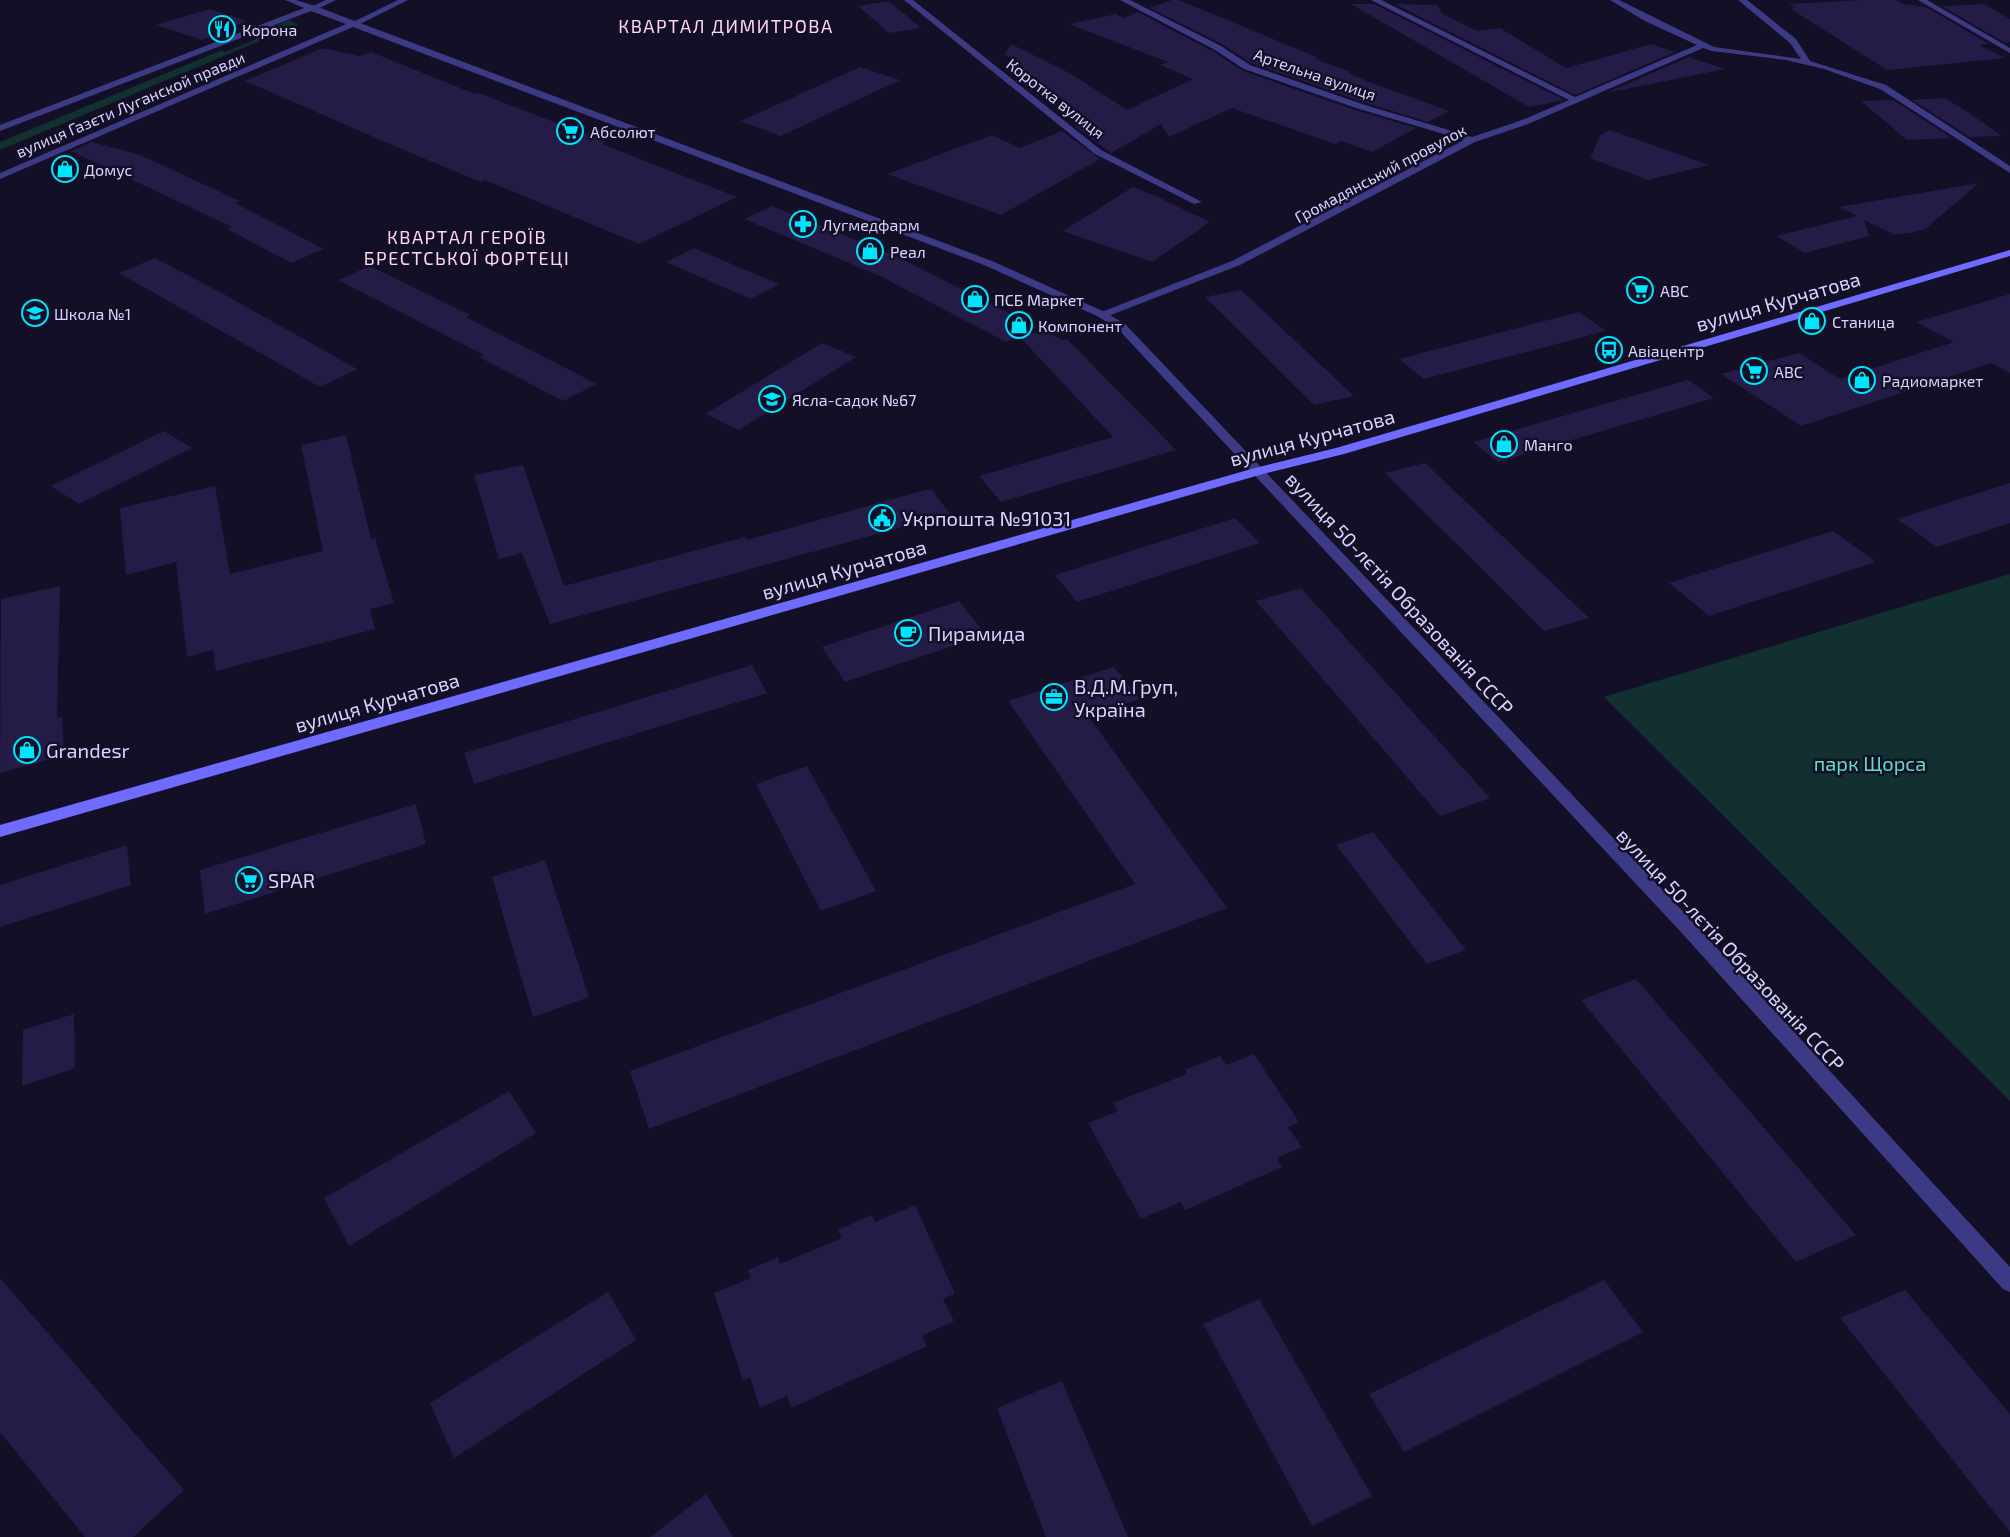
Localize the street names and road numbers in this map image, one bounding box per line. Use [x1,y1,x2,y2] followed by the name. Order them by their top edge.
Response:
[1251,44,1379,105] street label: Артельна вулиця
[13,47,248,162] street label: вулиця Газєти Луганской правди
[1003,54,1109,143] street label: Коротка вулиця
[1291,119,1470,227] street label: Громадянський провулок
[1693,266,1863,337] street label: вулиця Курчатова
[1227,403,1397,472] street label: вулиця Курчатова
[1280,467,1519,720] street label: вулиця 50-лєтія Образованія СССР
[759,534,929,605] street label: вулиця Курчатова
[292,667,462,738] street label: вулиця Курчатова
[1611,823,1850,1076] street label: вулиця 50-лєтія Образованія СССР

